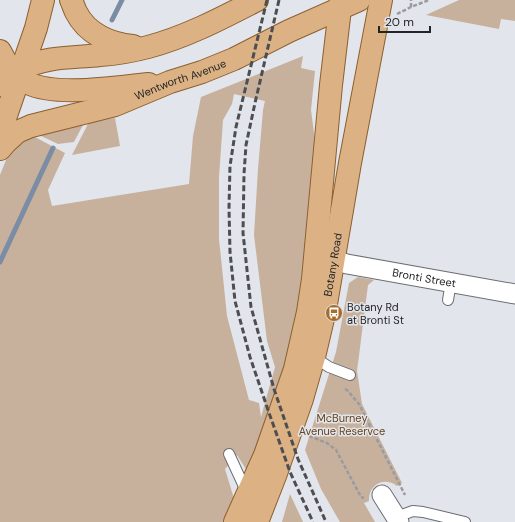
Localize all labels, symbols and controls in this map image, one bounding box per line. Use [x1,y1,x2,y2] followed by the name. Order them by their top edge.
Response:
[379,8,430,34] scale bar
[385,14,414,30] text: 20 m
[132,56,228,103] street label: Wentworth Avenue
[320,232,345,297] street label: Botany Road
[391,265,457,290] street label: Bronti Street
[347,300,404,327] place label: Botany Rd at Bronti St
[324,303,344,323] bus stop icon: Botany Rd at Bronti St
[299,411,385,438] park label: McBurney Avenue Reservce

